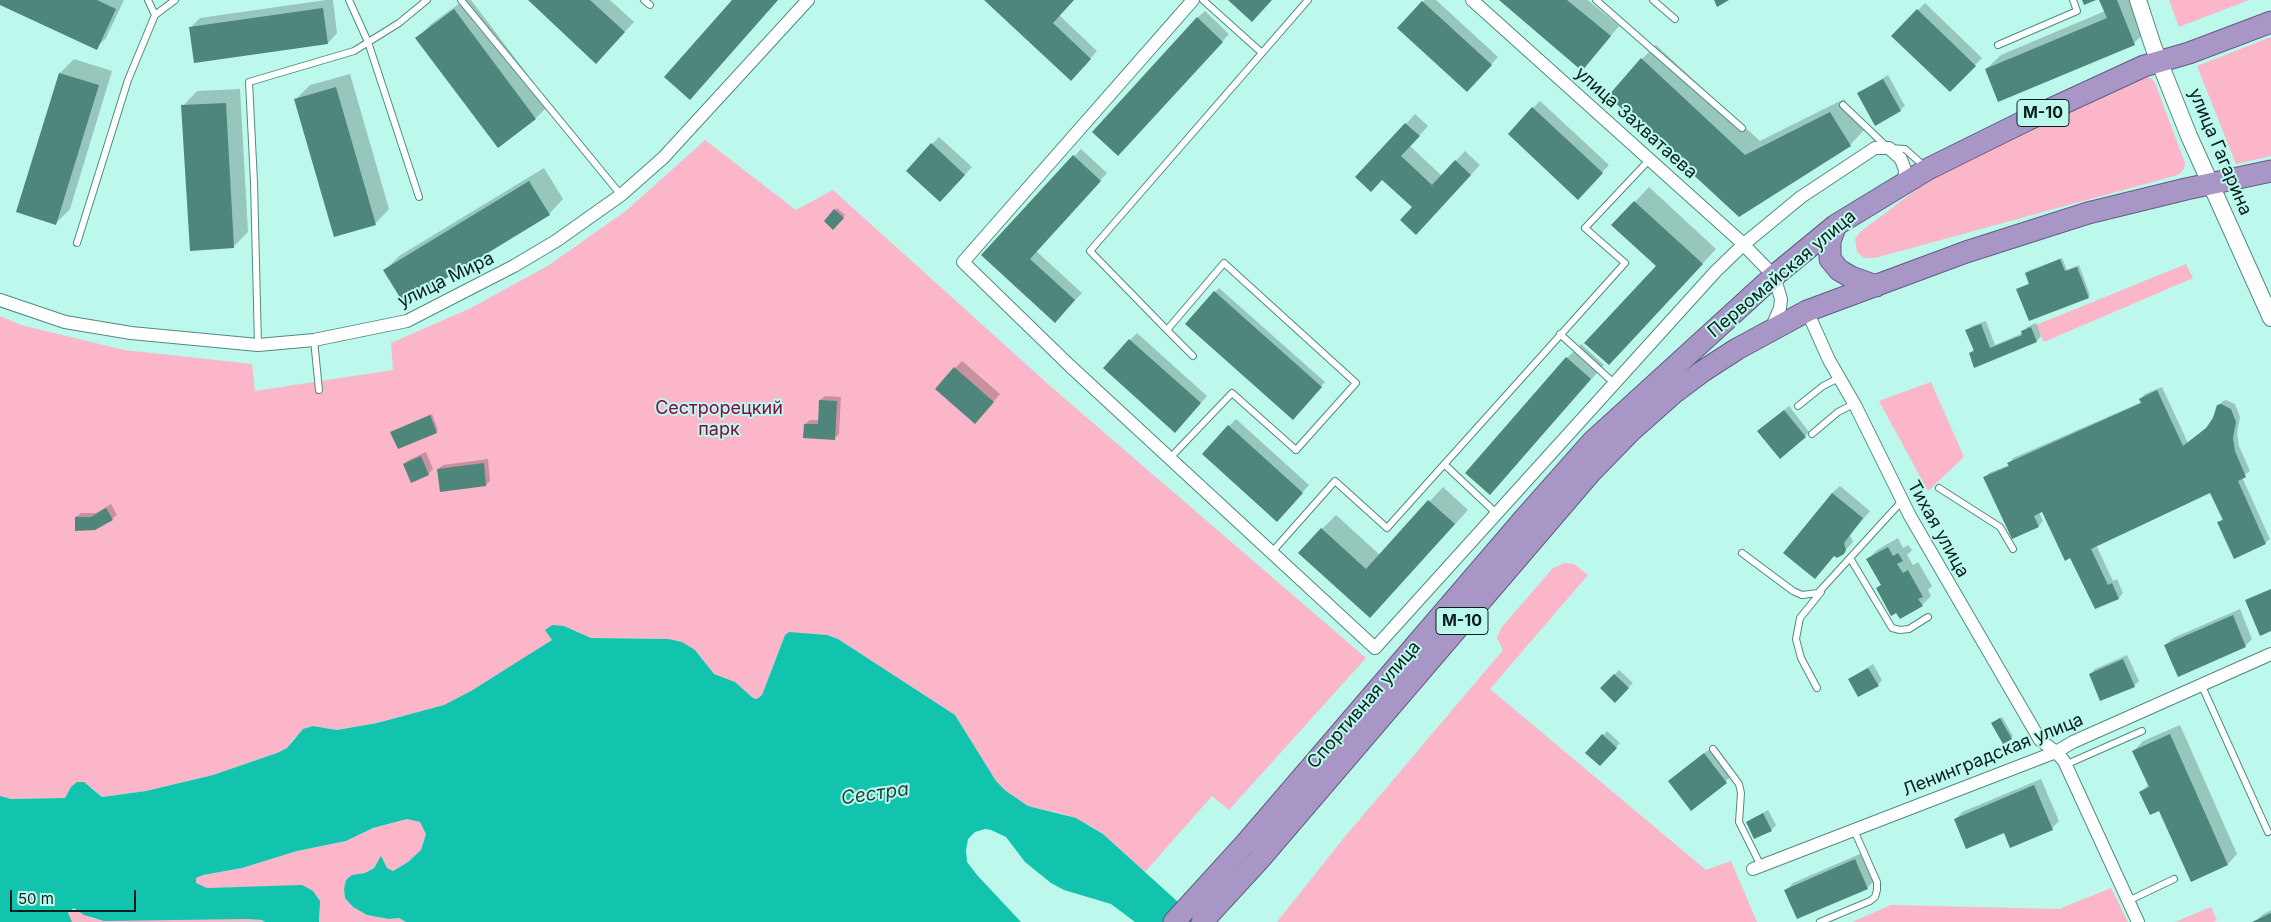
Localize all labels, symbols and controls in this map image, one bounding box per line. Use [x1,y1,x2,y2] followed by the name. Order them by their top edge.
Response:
[1571,63,1701,183] street label: улица Захватаева
[2184,85,2256,219] street label: улица Гагарина
[2017,100,2069,126] road number: М-10
[1704,206,1860,342] street label: Первомайская улица
[394,247,498,313] street label: улица Мира
[655,398,783,440] park label: Сестрорецкий парк
[1903,477,1973,581] street label: Тихая улица
[1436,608,1488,634] road number: М-10
[1303,637,1425,773] street label: Спортивная улица
[1899,709,2087,801] street label: Ленинградская улица
[840,778,910,810] water label: Сестра
[12,880,139,912] scale bar
[18,889,54,908] text: 50 m

